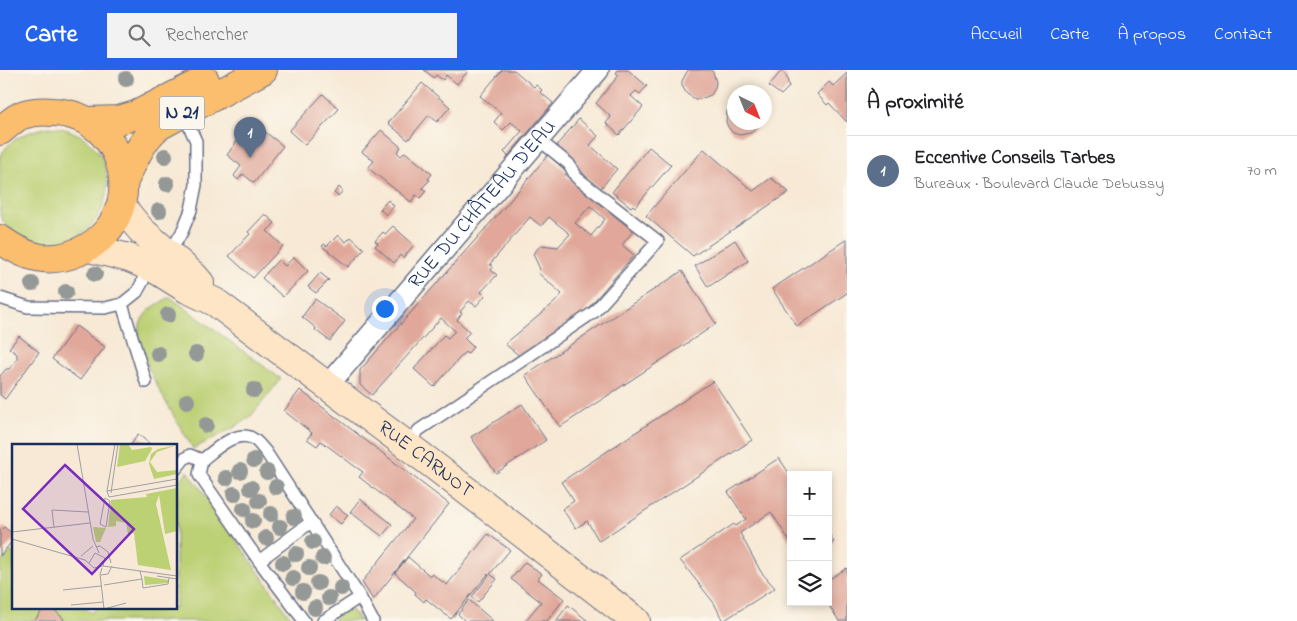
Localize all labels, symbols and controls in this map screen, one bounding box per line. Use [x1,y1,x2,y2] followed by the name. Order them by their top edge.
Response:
[107,13,457,58] search box
[25,18,77,53] text: Carte
[125,21,153,49] icon: search
[165,22,248,49] text: Rechercher
[970,22,1022,48] text: Accueil
[1050,22,1089,48] text: Carte
[1117,22,1186,48] text: À propos
[1214,22,1272,48] text: Contact
[727,85,772,130] north arrow
[867,88,964,118] text: À proximité
[160,96,204,129] road number: N 21
[402,114,563,295] street label: RUE DU CHÂTEAU D'EAU
[234,117,266,158] pin: 1
[914,145,1115,172] text: Eccentive Conseils Tarbes
[880,159,886,183] text: 1
[1247,159,1277,183] text: 70 m
[914,172,1164,196] text: Bureaux · Boulevard Claude Debussy
[372,296,398,322] your location
[372,414,479,505] street label: RUE CARNOT
[12,444,178,608] inset map
[787,471,832,606] map controls
[787,471,832,516] button: +
[787,516,832,561] button: −
[787,561,832,606] button: layers

